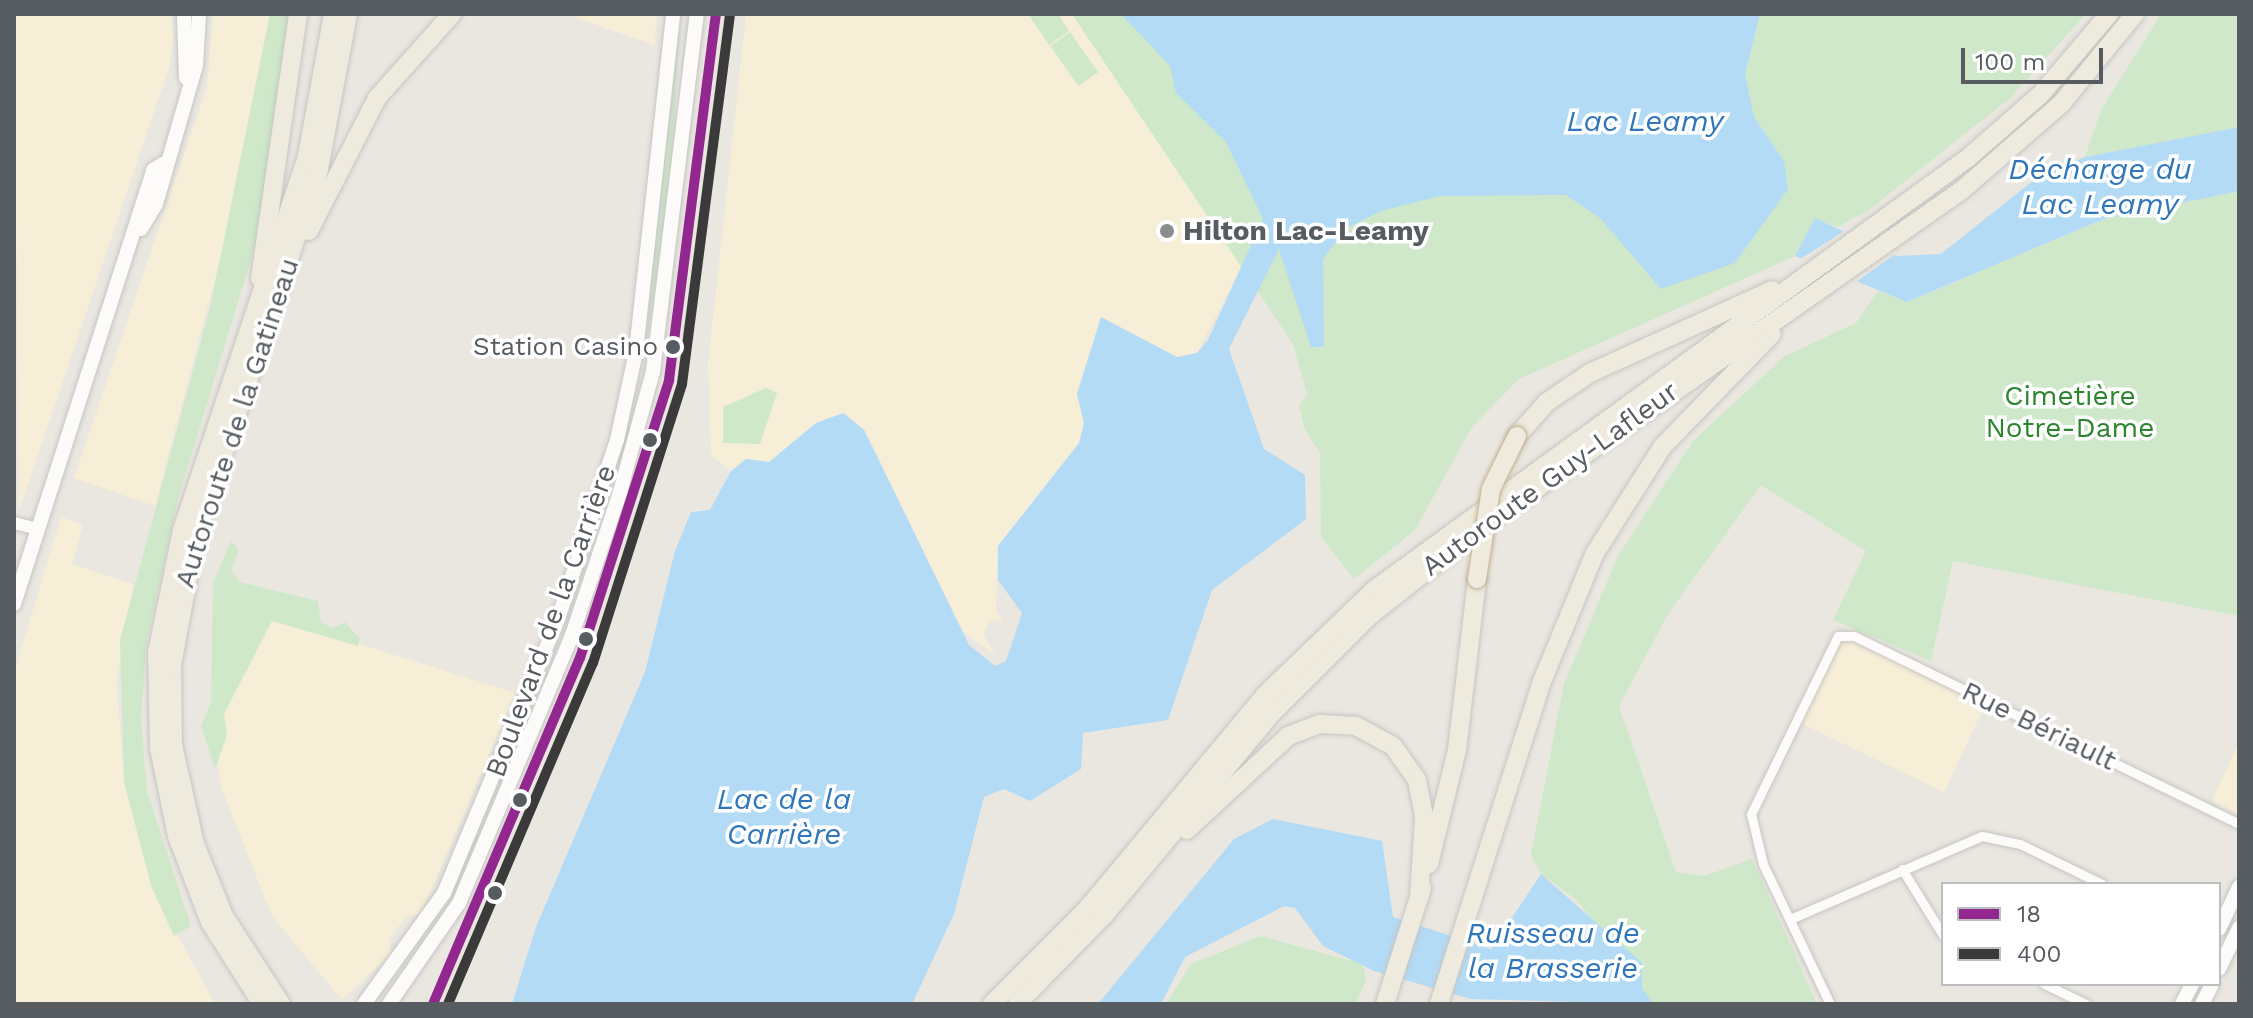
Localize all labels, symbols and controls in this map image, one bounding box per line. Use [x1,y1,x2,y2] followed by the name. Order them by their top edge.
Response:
[1965,32,2107,82] scale bar
[1975,48,2045,76] text: 100 m
[1567,103,1723,139] water label: Lac Leamy
[2008,151,2192,222] water label: Décharge du Lac Leamy
[1183,214,1429,248] place label: Hilton Lac-Leamy
[1158,222,1176,240] marker: Hilton Lac-Leamy
[168,254,306,592] street label: Autoroute de la Gatineau
[473,331,658,363] place label: Station Casino
[665,339,681,355] marker: Station Casino
[1415,375,1685,583] street label: Autoroute Guy-Lafleur
[1986,379,2154,445] park label: Cimetière Notre-Dame
[642,432,658,448] unlabelled marker
[479,460,623,782] street label: Boulevard de la Carrière
[578,631,594,647] unlabelled marker
[1956,674,2122,778] street label: Rue Bériault
[717,781,851,852] water label: Lac de la Carrière
[512,792,528,808] unlabelled marker
[1941,882,2221,986] legend
[487,885,503,901] unlabelled marker
[2017,900,2041,928] text: 18
[1466,915,1640,986] water label: Ruisseau de la Brasserie
[2017,940,2062,968] text: 400

